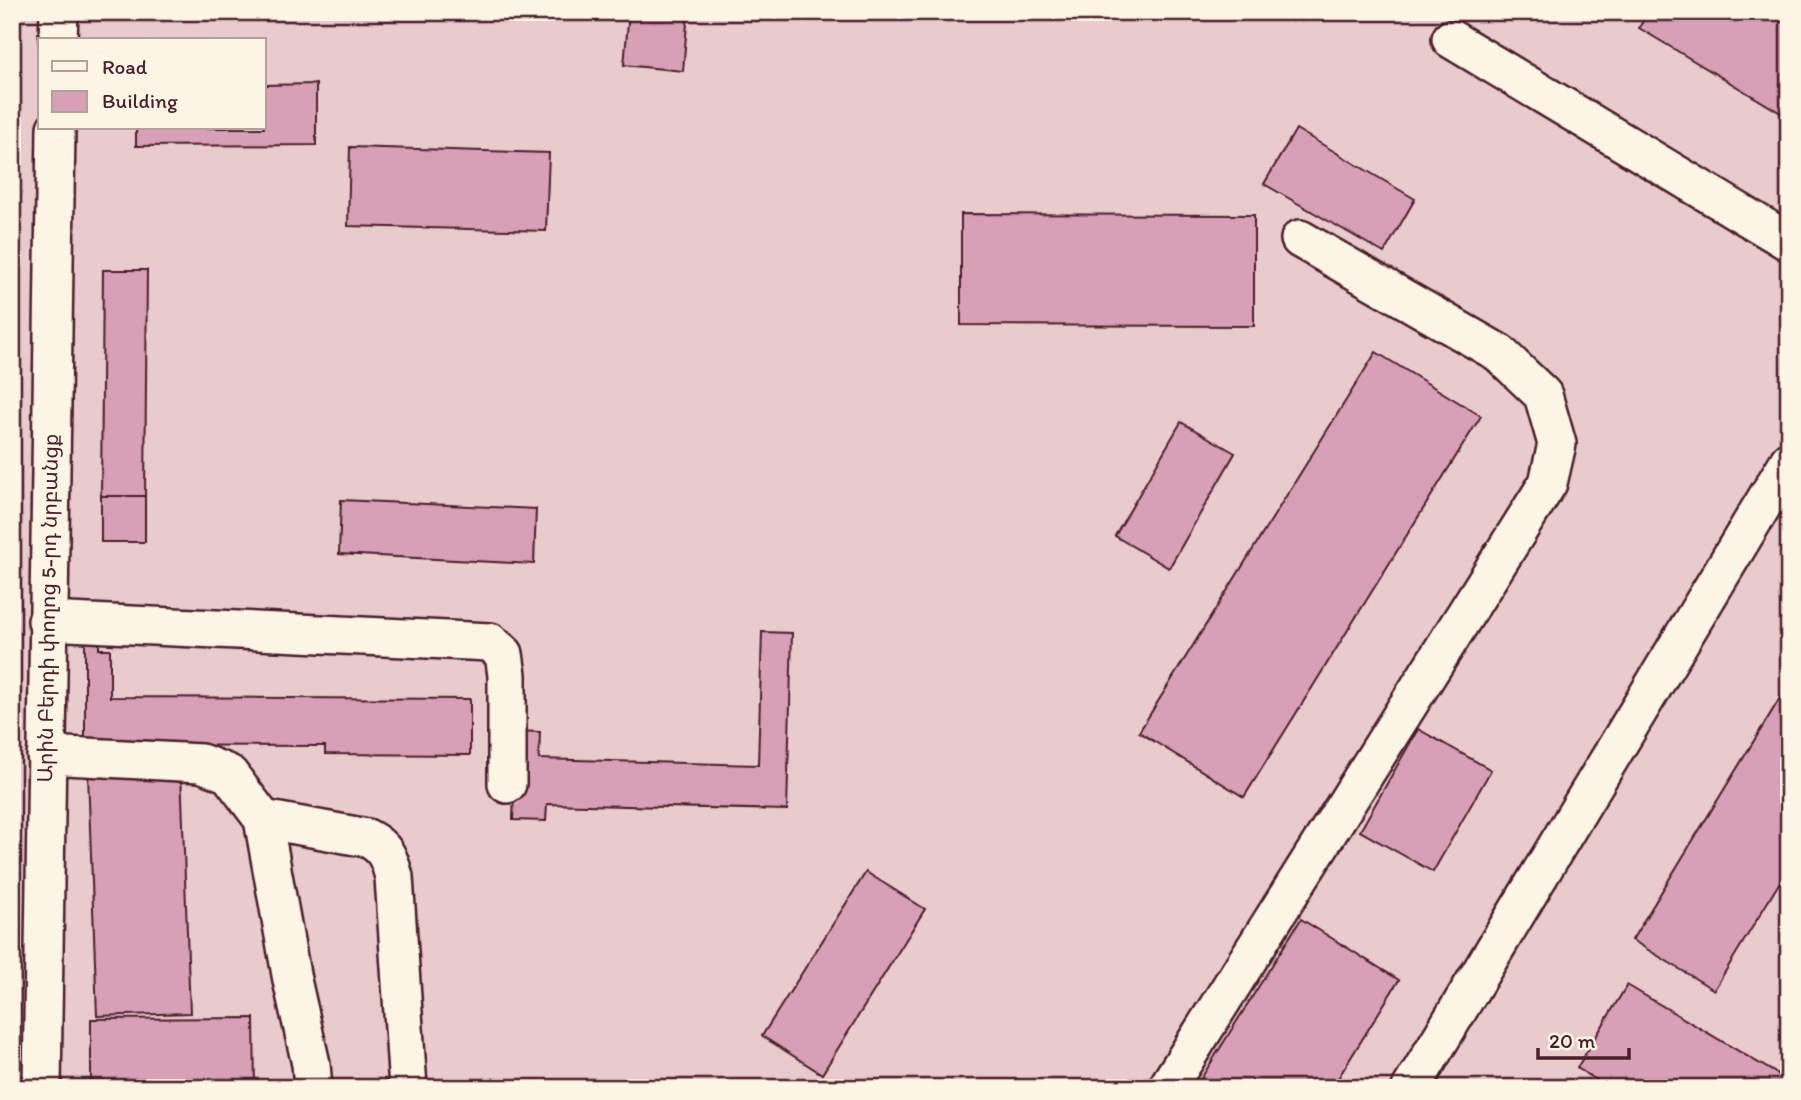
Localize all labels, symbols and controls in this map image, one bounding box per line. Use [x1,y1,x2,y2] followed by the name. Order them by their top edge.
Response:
[38,38,266,130] legend
[102,54,148,79] text: Road
[102,88,178,113] text: Building
[32,433,63,783] street label: Արին Բերդի փողոց 5-րդ նրբանցք
[1538,1016,1630,1060] scale bar
[1549,1028,1596,1053] text: 20 m

